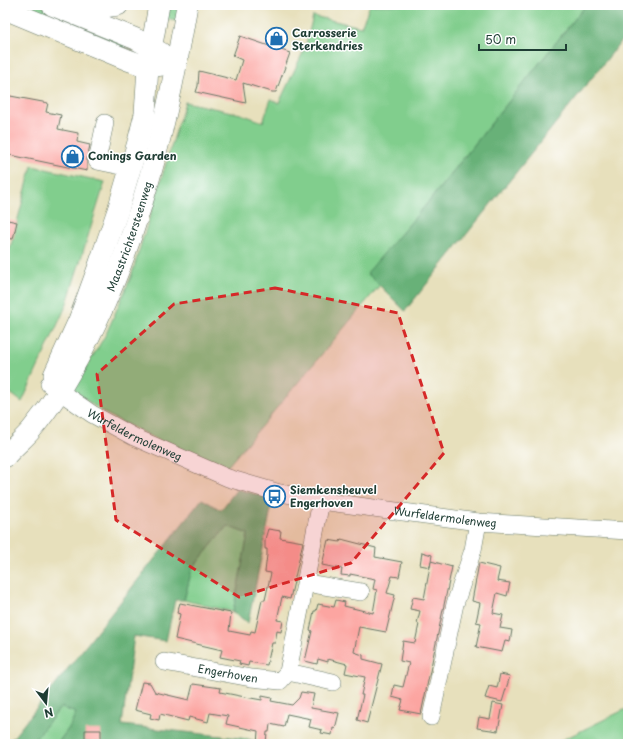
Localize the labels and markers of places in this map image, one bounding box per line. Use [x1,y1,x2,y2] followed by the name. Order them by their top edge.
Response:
[292,24,363,54] place label: Carrosserie Sterkendries
[264,26,290,52] shop icon: Carrosserie Sterkendries
[59,143,85,169] shop icon: Conings Garden
[88,147,177,164] place label: Conings Garden
[290,481,377,511] place label: Siemkensheuvel Engerhoven
[261,483,287,509] bus stop icon: Siemkensheuvel Engerhoven

